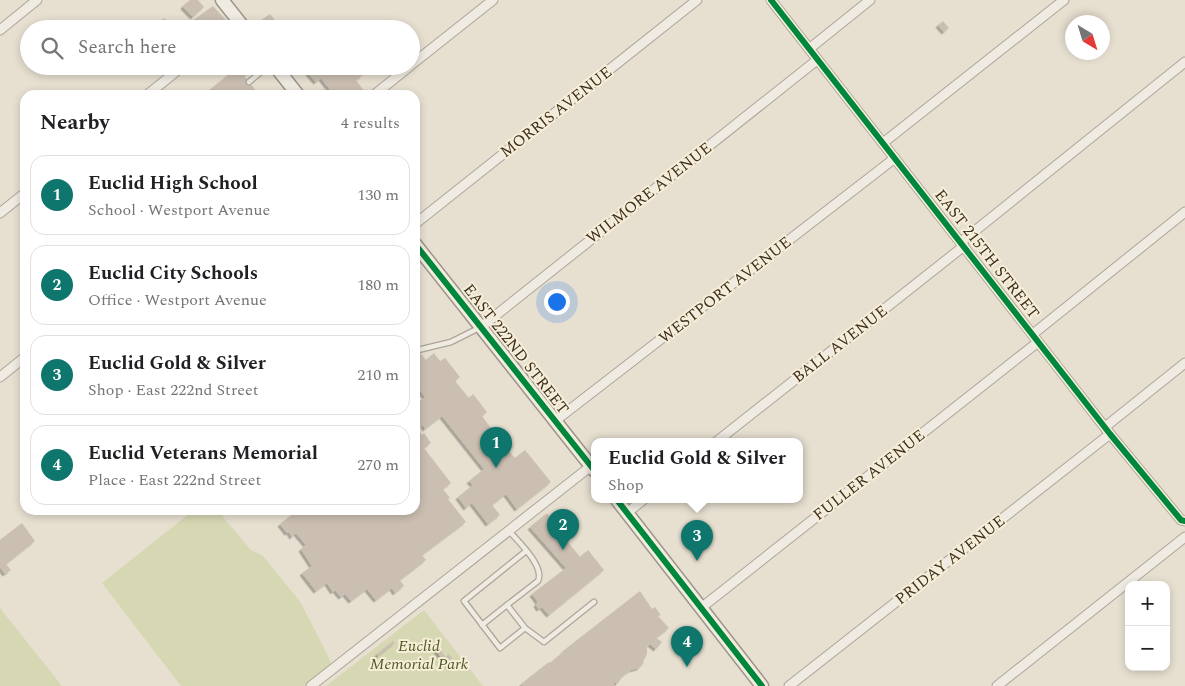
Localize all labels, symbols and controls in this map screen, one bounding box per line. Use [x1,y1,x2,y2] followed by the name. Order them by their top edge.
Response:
[1065,15,1110,60] north arrow
[20,20,420,75] search box
[78,33,177,62] text: Search here
[38,34,66,62] icon: search
[495,60,617,164] street label: MORRIS AVENUE
[40,107,110,139] text: Nearby
[341,111,400,135] text: 4 results
[581,136,717,250] street label: WILMORE AVENUE
[88,169,258,198] text: Euclid High School
[53,183,61,207] text: 1
[357,183,399,207] text: 130 m
[929,184,1046,324] street label: EAST 215TH STREET
[88,198,270,222] text: School · Westport Avenue
[654,231,796,349] street label: WESTPORT AVENUE
[88,259,258,288] text: Euclid City Schools
[53,273,61,297] text: 2
[357,273,399,297] text: 180 m
[457,278,575,420] street label: EAST 222ND STREET
[88,288,267,312] text: Office · Westport Avenue
[544,289,570,315] your location
[787,299,893,389] street label: BALL AVENUE
[88,349,266,378] text: Euclid Gold & Silver
[53,363,61,387] text: 3
[357,363,399,387] text: 210 m
[88,378,258,402] text: Shop · East 222nd Street
[808,424,930,526] street label: FULLER AVENUE
[480,427,512,468] pin: 1
[591,438,803,503] popup
[88,439,318,468] text: Euclid Veterans Memorial
[608,444,786,473] text: Euclid Gold & Silver
[53,453,61,477] text: 4
[357,453,399,477] text: 270 m
[88,468,261,492] text: Place · East 222nd Street
[608,473,644,497] text: Shop
[547,509,579,550] pin: 2
[890,509,1010,611] street label: PRIDAY AVENUE
[681,520,713,561] pin: 3
[1125,581,1170,671] map controls
[1125,581,1170,626] button: +
[671,626,703,667] pin: 4
[1125,626,1170,671] button: −
[370,634,469,676] park label: Euclid Memorial Park

